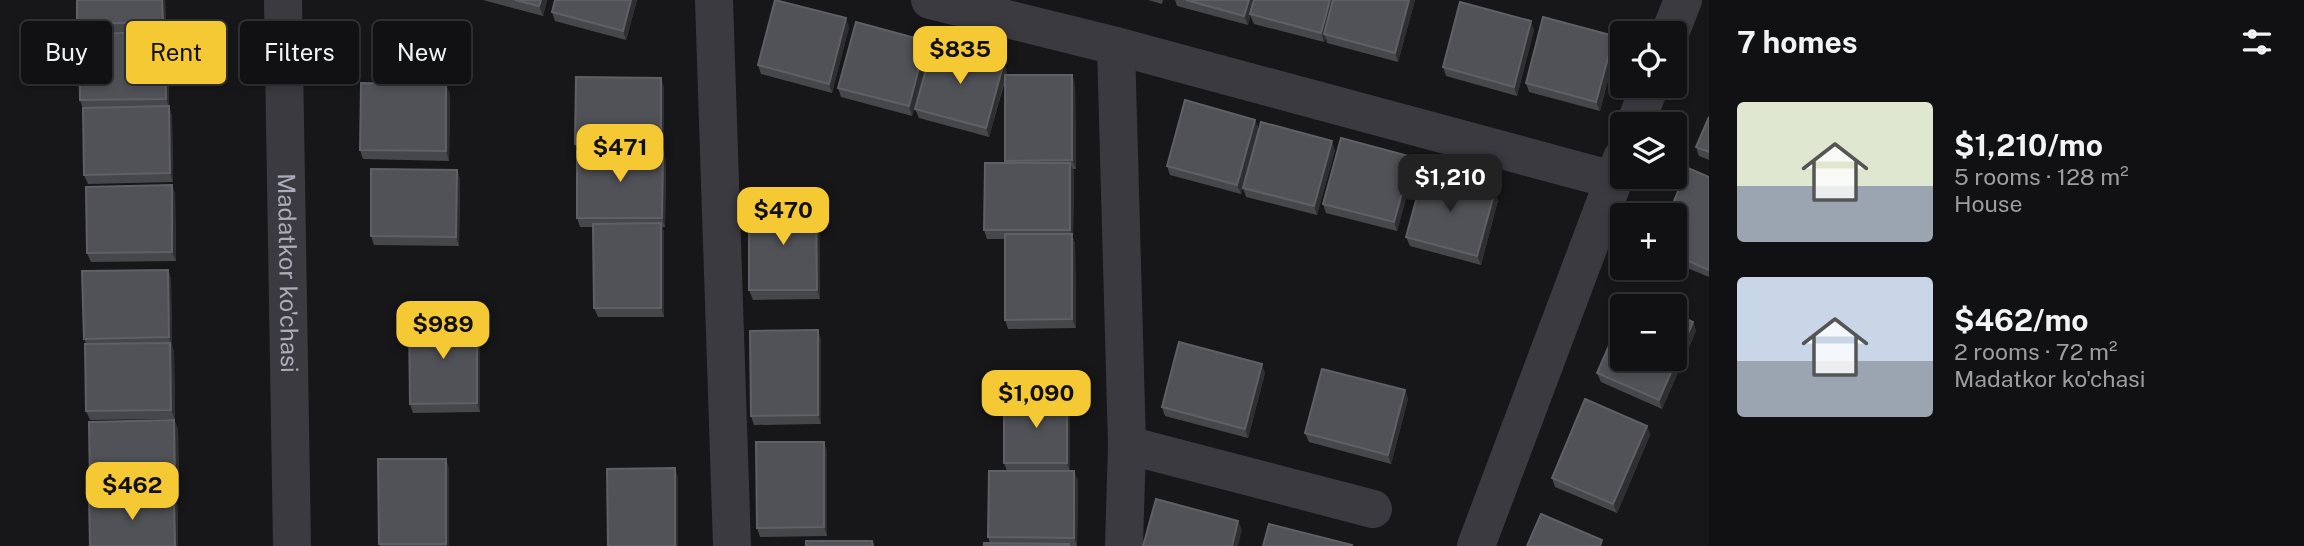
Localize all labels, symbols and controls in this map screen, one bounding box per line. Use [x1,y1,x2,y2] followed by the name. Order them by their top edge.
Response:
[21,21,112,84] chip: Buy
[126,21,226,84] chip: Rent
[240,21,359,84] chip: Filters
[373,21,471,84] chip: New
[1610,21,1687,371] map controls
[1610,21,1687,98] button: locate
[2238,23,2276,61] icon: filters
[1737,24,1858,60] text: 7 homes
[919,27,1001,86] pin: $835
[929,35,991,62] text: $835
[1610,112,1687,189] button: layers
[579,124,661,184] pin: $471
[1954,127,2103,163] text: $1,210/mo
[1793,130,1877,214] icon: home
[592,133,648,160] text: $471
[1393,154,1507,214] pin: $1,210
[1414,163,1486,190] text: $1,210
[1954,163,2129,190] text: 5 rooms · 128 m²
[273,173,304,373] street label: Madatkor ko'chasi
[742,188,824,247] pin: $470
[1954,190,2022,217] text: House
[753,196,813,223] text: $470
[1610,203,1687,280] button: +
[1610,294,1687,371] button: −
[402,302,484,361] pin: $989
[1954,302,2089,338] text: $462/mo
[1793,305,1877,389] icon: home
[412,310,474,337] text: $989
[1954,338,2117,365] text: 2 rooms · 72 m²
[1954,365,2145,392] text: Madatkor ko'chasi
[979,370,1093,430] pin: $1,090
[998,379,1074,406] text: $1,090
[91,462,173,522] pin: $462
[102,471,162,498] text: $462

